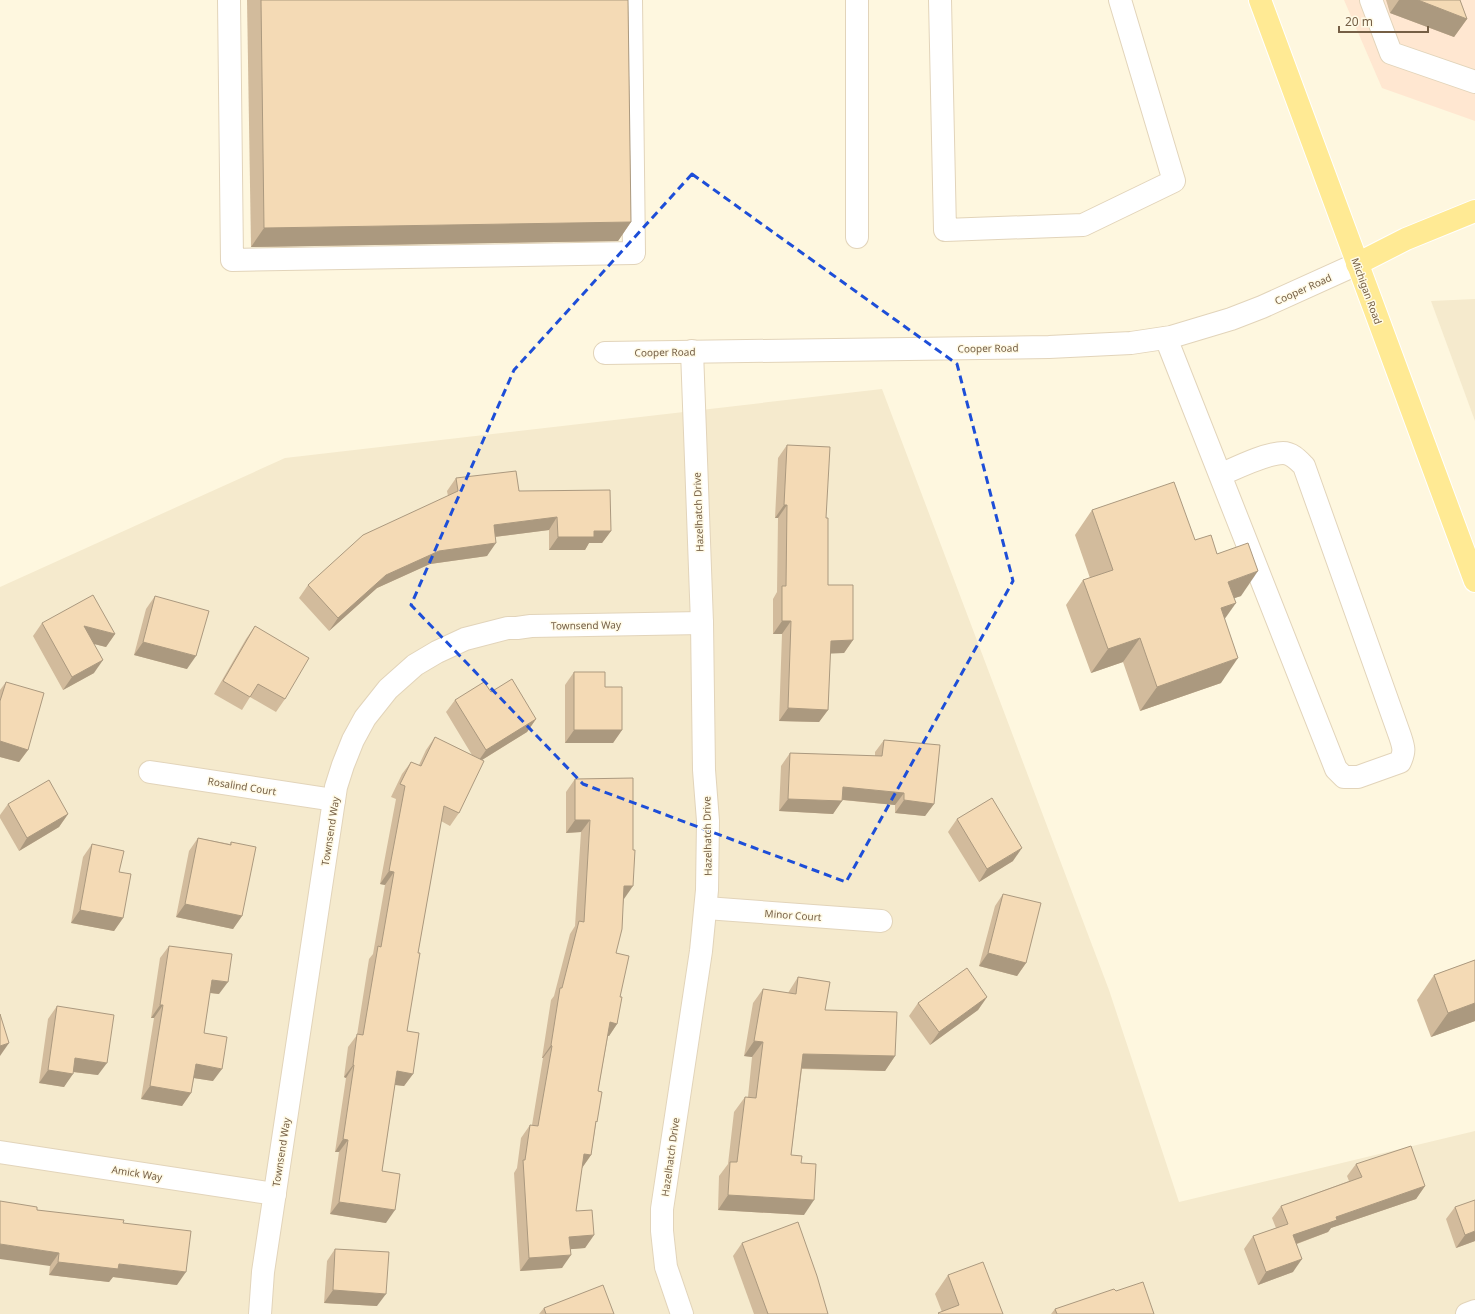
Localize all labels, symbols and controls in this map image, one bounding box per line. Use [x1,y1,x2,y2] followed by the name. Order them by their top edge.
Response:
[1339,8,1428,34] scale bar
[1345,13,1373,30] text: 20 m
[1348,256,1386,326] street label: Michigan Road
[1272,270,1334,308] street label: Cooper Road
[957,340,1019,356] street label: Cooper Road
[634,344,696,360] street label: Cooper Road
[690,472,706,552] street label: Hazelhatch Drive
[551,617,622,633] street label: Townsend Way
[207,774,278,798] street label: Rosalind Court
[318,794,343,867] street label: Townsend Way
[699,796,715,876] street label: Hazelhatch Drive
[764,906,822,924] street label: Minor Court
[269,1115,294,1188] street label: Townsend Way
[658,1116,683,1197] street label: Hazelhatch Drive
[111,1162,164,1184] street label: Amick Way

